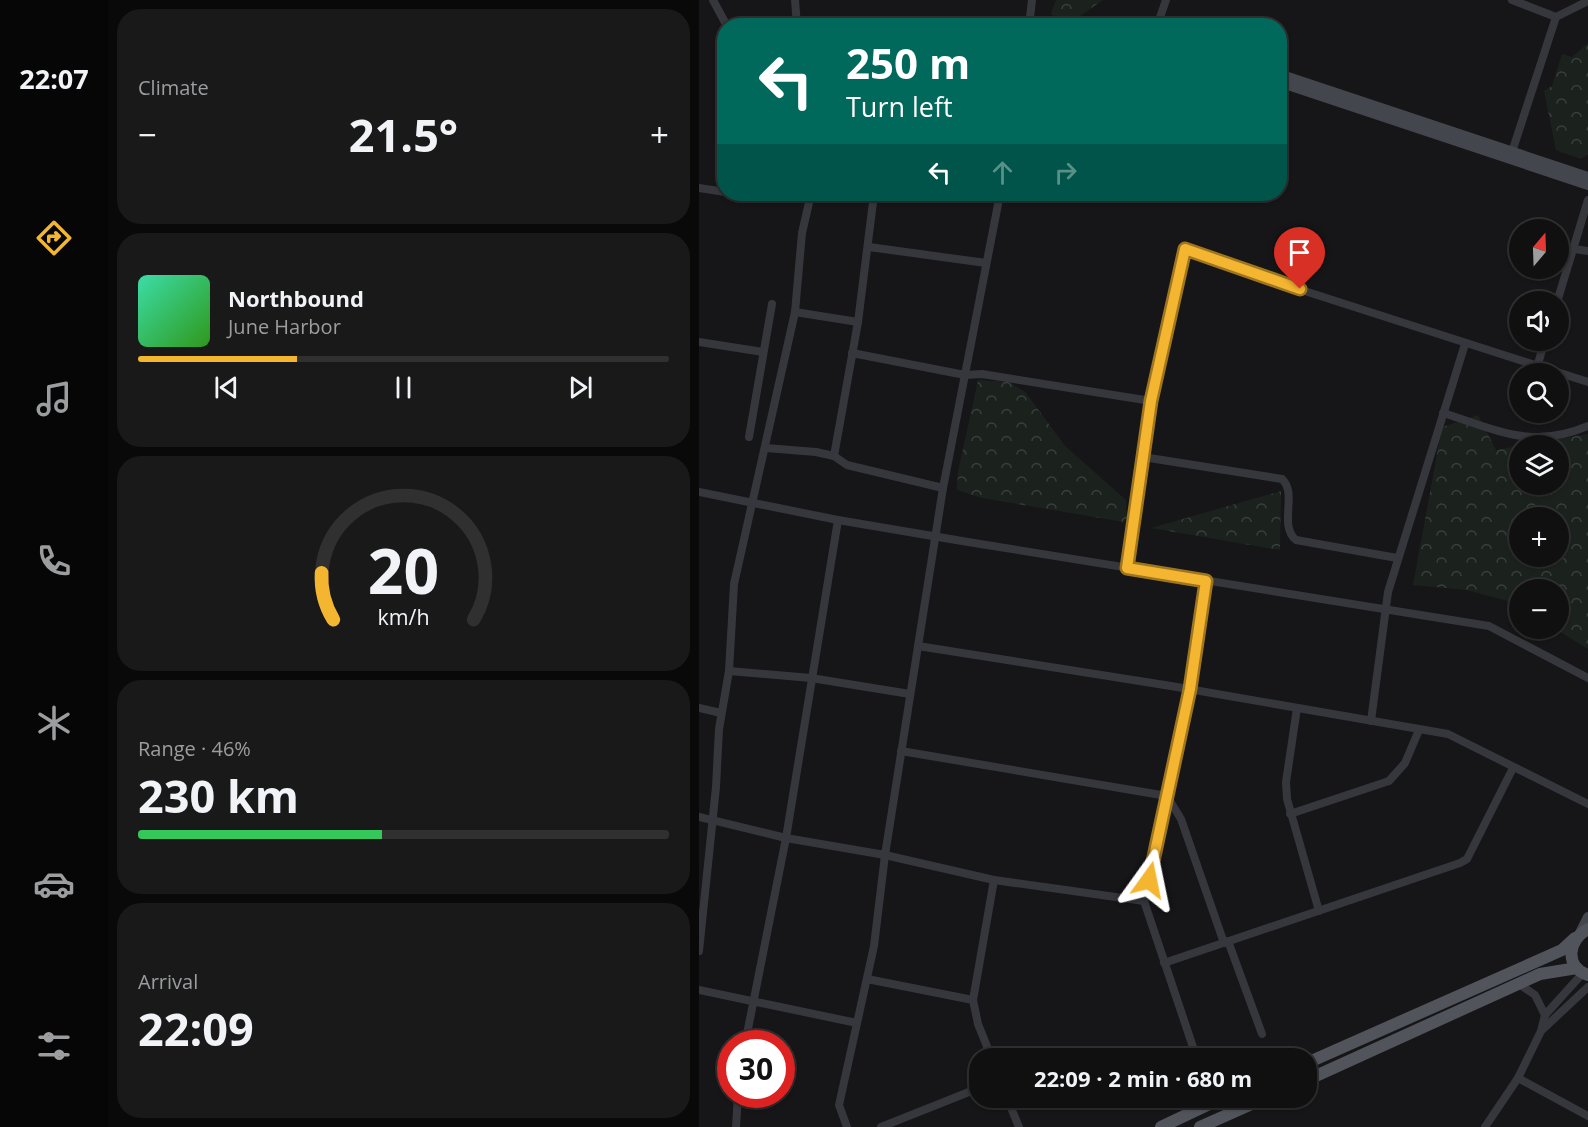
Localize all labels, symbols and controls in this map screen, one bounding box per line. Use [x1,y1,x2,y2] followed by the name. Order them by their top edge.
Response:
[846,34,970,91] text: 250 m
[747,42,825,120] icon: left
[19,60,89,97] text: 22:07
[138,74,209,101] text: Climate
[846,88,953,125] text: Turn left
[349,104,458,165] text: 21.5°
[138,112,157,157] text: −
[650,112,669,157] text: +
[923,156,956,189] icon: left
[986,156,1019,189] icon: ahead
[1049,156,1082,189] icon: right
[33,217,75,259] icon: directions
[1509,219,1569,279] north arrow
[1509,219,1569,639] map controls
[1274,227,1325,289] pin
[1283,236,1316,269] icon: arrive
[228,283,364,313] text: Northbound
[1509,291,1569,351] button: sound
[228,313,341,340] text: June Harbor
[1509,363,1569,423] button: search
[210,371,243,404] icon: previous
[387,371,420,404] icon: pause
[564,371,597,404] icon: next
[33,378,75,420] icon: music
[1509,435,1569,495] button: layers
[1509,507,1569,567] button: +
[368,528,439,613] text: 20
[33,540,75,582] icon: phone
[1509,579,1569,639] button: −
[377,603,430,632] text: km/h
[33,702,75,744] icon: climate
[138,735,251,762] text: Range · 46%
[138,765,299,826] text: 230 km
[1117,848,1181,912] position arrow
[33,863,75,905] icon: car
[138,968,198,995] text: Arrival
[138,998,254,1059] text: 22:09
[33,1025,75,1067] icon: filters
[717,1030,795,1108] speed limit sign: 30
[1034,1063,1252,1093] text: 22:09 · 2 min · 680 m

